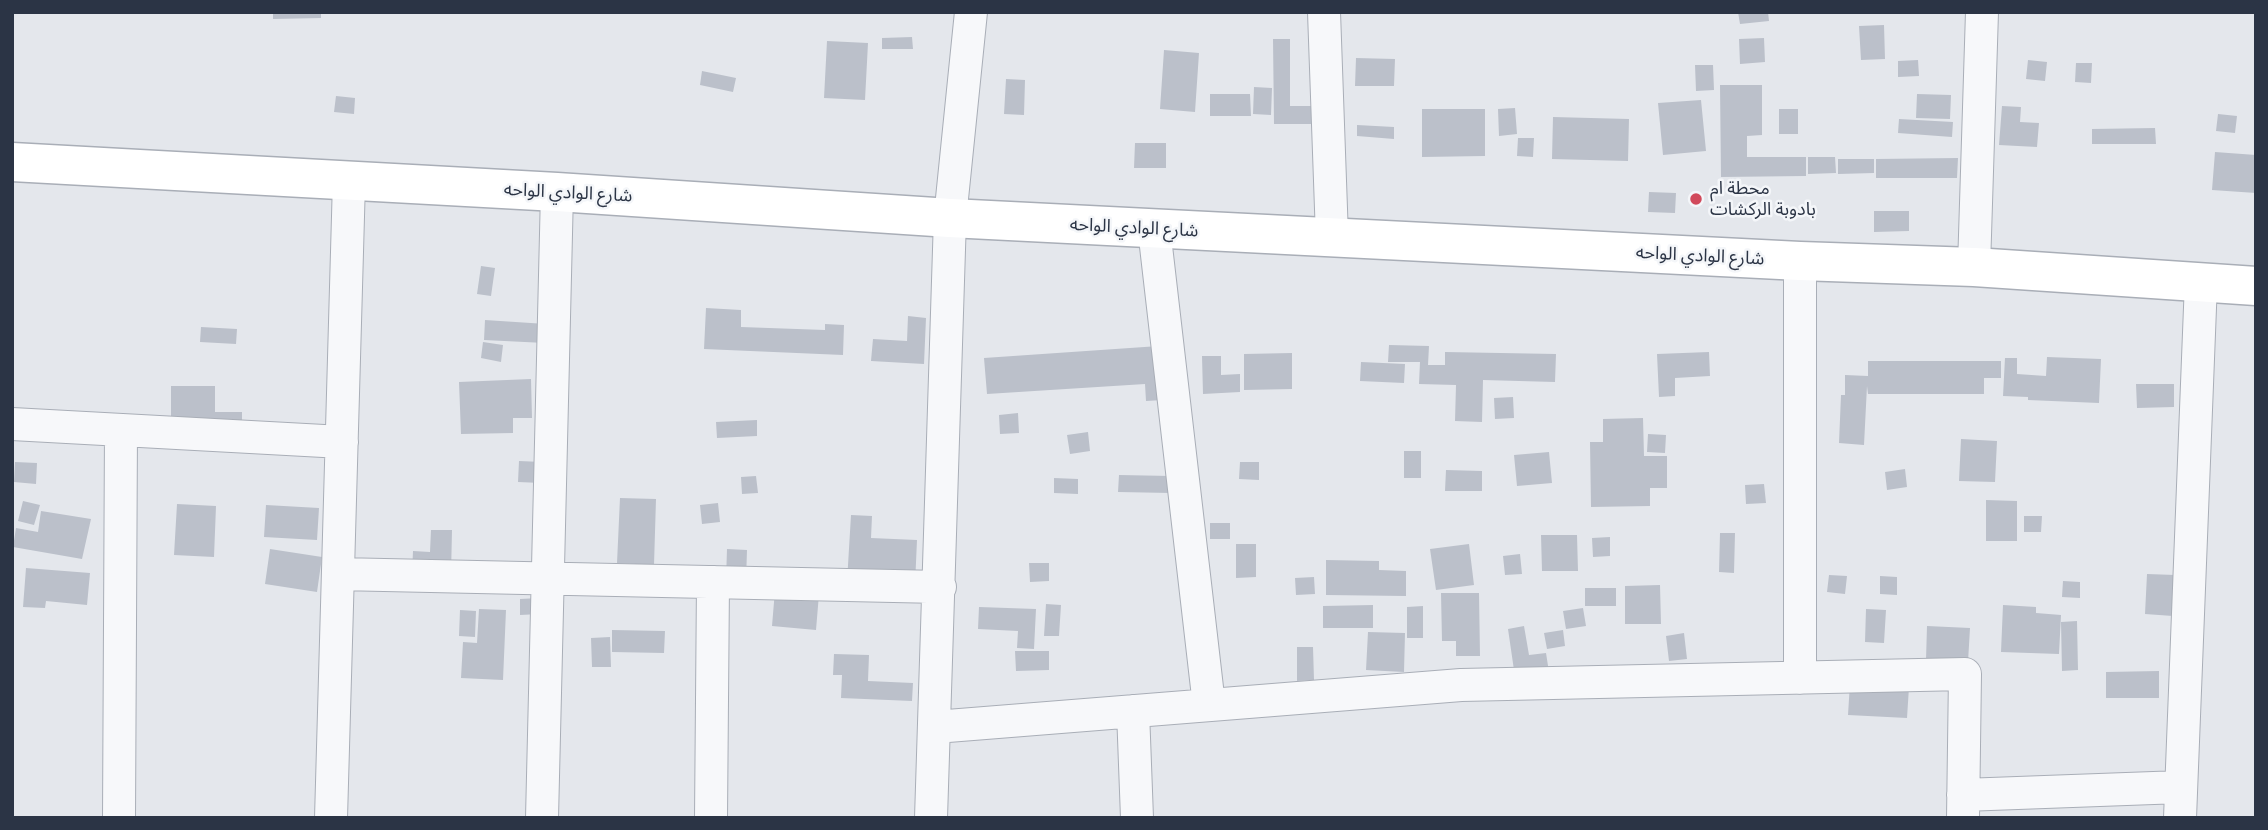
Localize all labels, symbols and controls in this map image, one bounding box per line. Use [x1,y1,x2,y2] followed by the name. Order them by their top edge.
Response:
[1710,178,1816,220] place label: محطة ام بادوبة الركشات
[503,179,633,207] street label: شارع الوادي الواحه
[1688,191,1704,207] marker: محطة ام بادوبة الركشات
[1069,214,1199,242] street label: شارع الوادي الواحه
[1635,242,1765,270] street label: شارع الوادي الواحه

